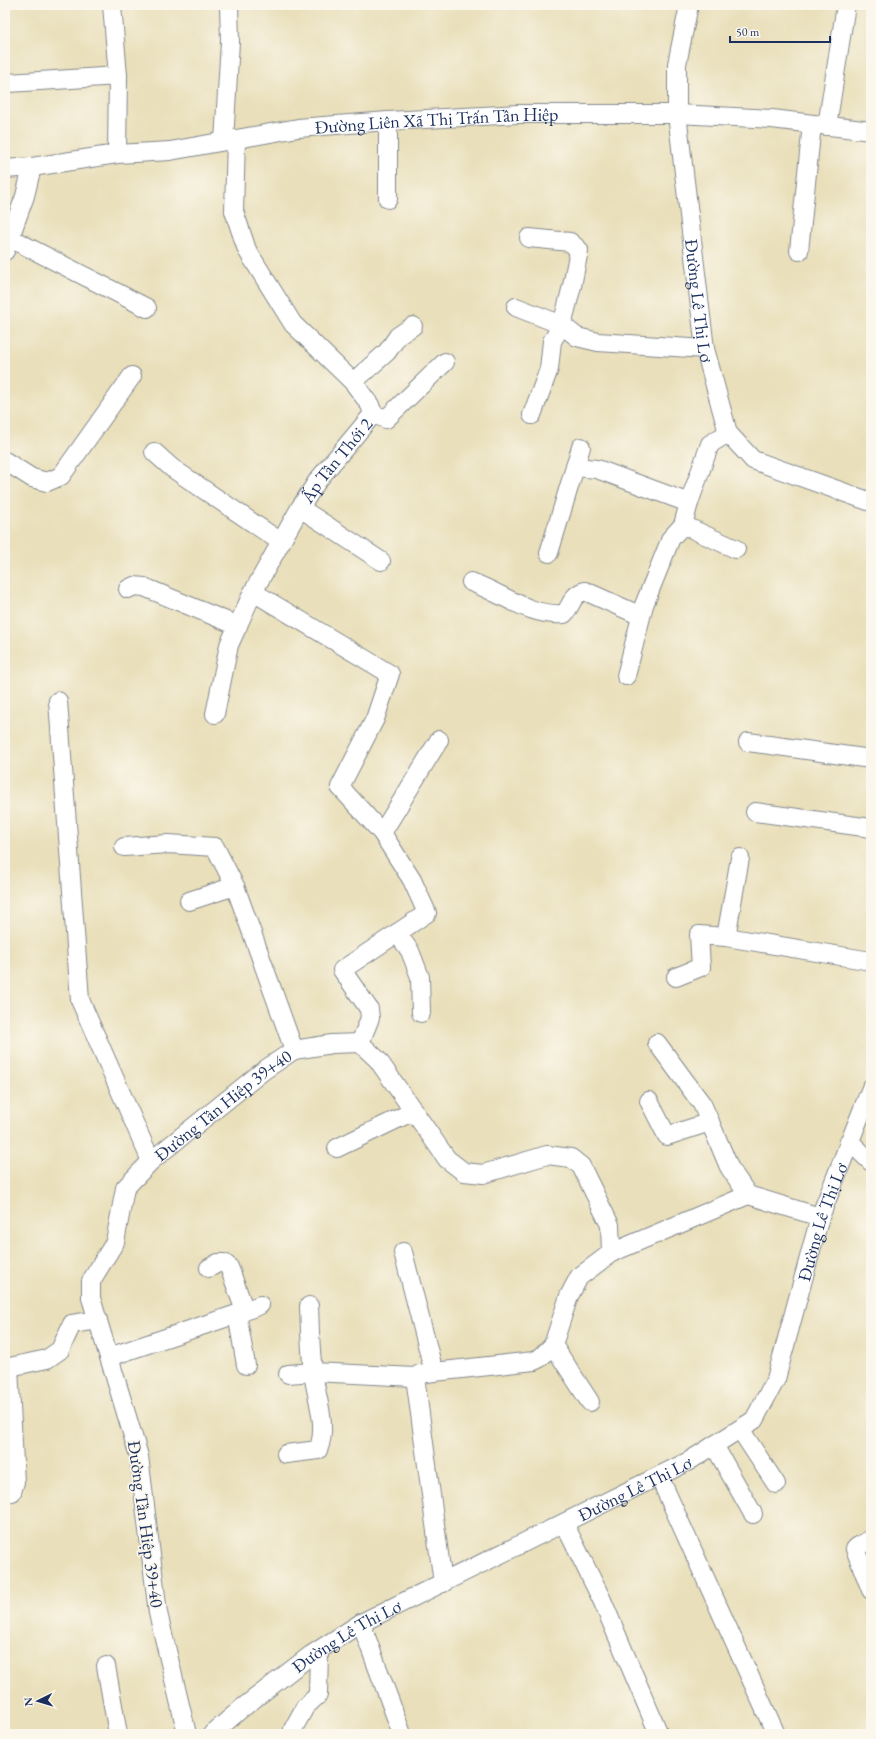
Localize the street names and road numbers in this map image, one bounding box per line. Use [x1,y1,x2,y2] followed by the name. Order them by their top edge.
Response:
[314,102,558,138] street label: Đường Liên Xã Thị Trấn Tân Hiệp
[680,238,720,366] street label: Đường Lê Thị Lơ
[294,412,377,508] street label: Ấp Tân Thới 2
[149,1044,296,1166] street label: Đường Tân Hiệp 39+40
[792,1158,852,1284] street label: Đường Lê Thị Lơ
[123,1439,169,1609] street label: Đường Tân Hiệp 39+40
[574,1450,696,1526] street label: Đường Lê Thị Lơ
[287,1593,405,1677] street label: Đường Lê Thị Lơ

